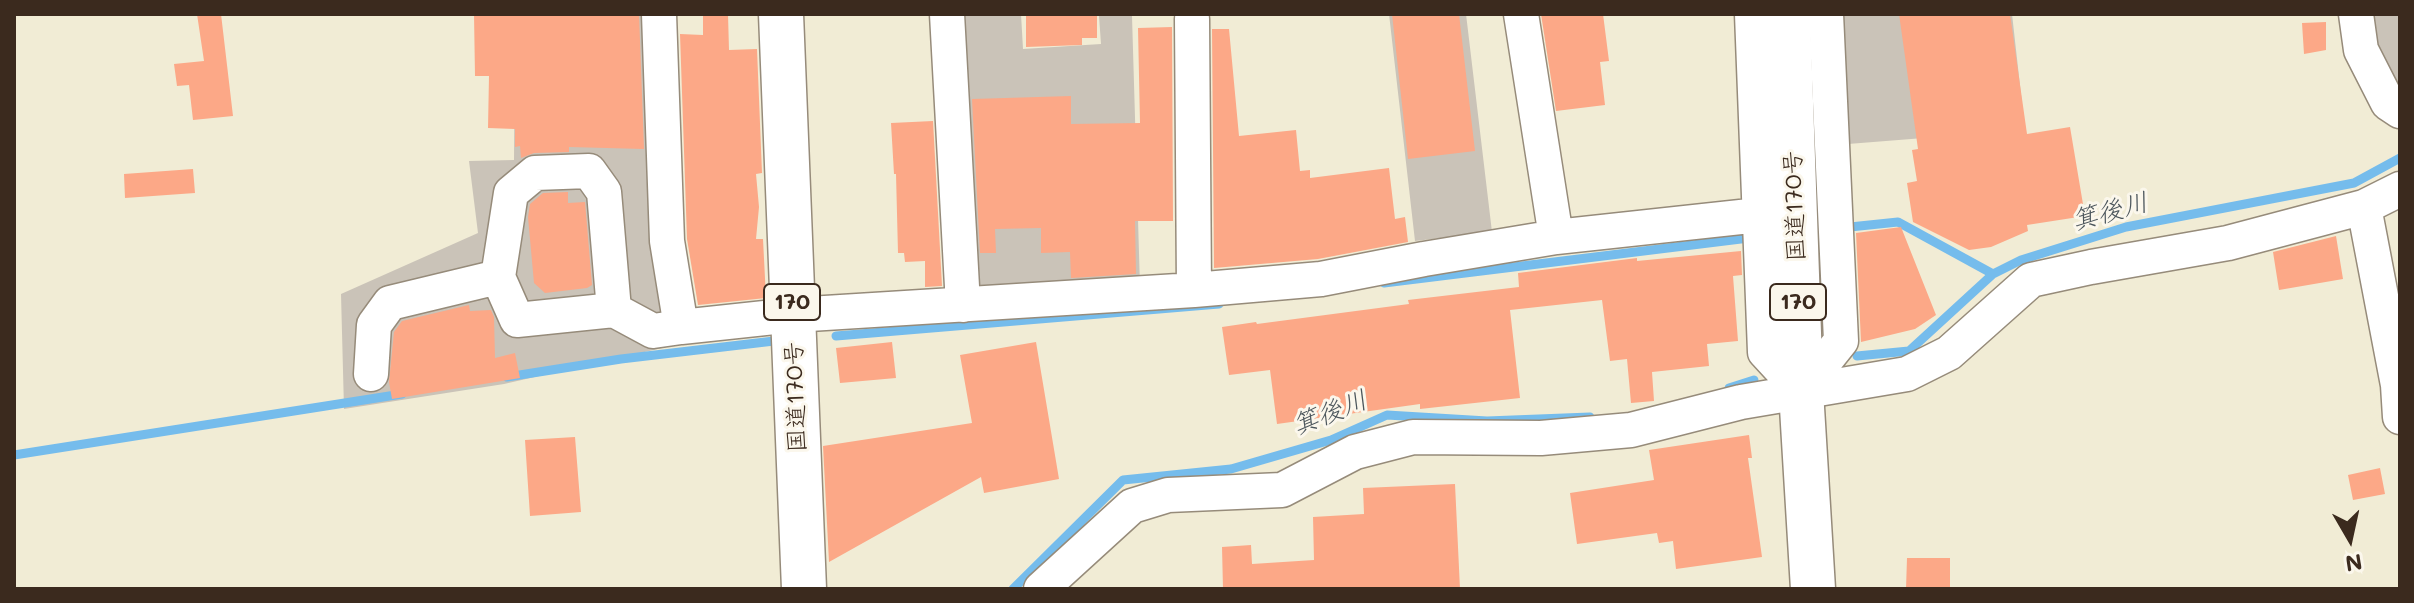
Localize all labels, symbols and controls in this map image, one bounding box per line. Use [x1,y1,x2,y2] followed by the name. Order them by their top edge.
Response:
[1779,150,1811,262] street label: 国道170号
[2068,187,2152,237] water label: 箕後川
[764,284,820,320] road number: 170
[1770,284,1826,320] road number: 170
[780,341,812,453] street label: 国道170号
[1288,384,1372,442] water label: 箕後川
[2310,499,2390,579] north arrow
[2343,548,2364,579] text: N

